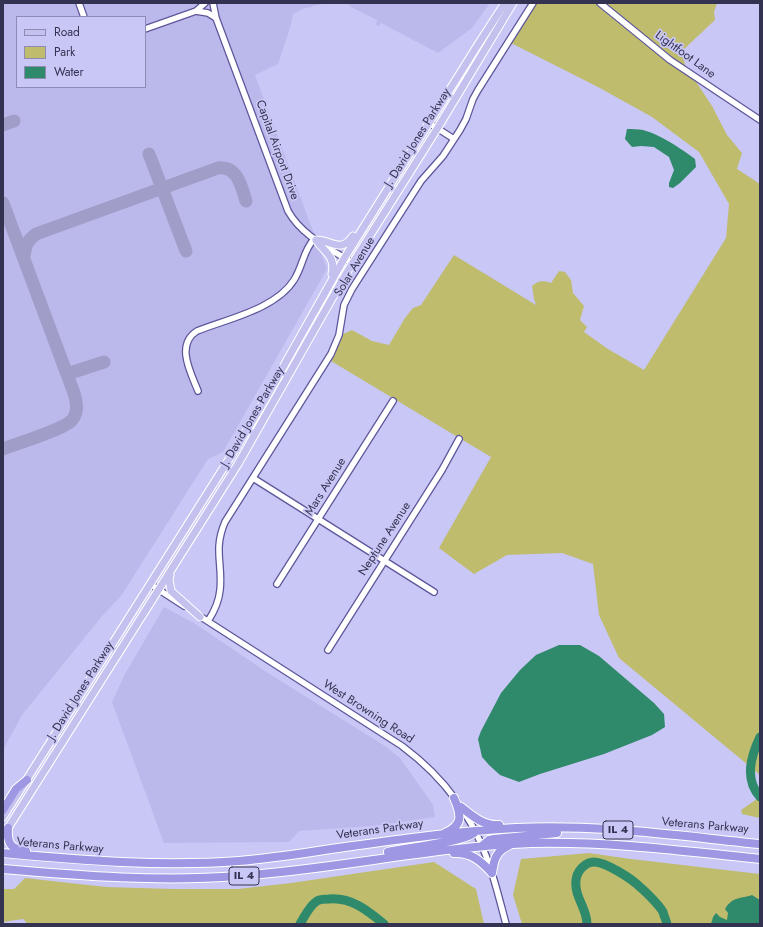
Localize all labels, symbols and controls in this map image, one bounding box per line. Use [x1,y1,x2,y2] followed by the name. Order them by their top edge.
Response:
[16,16,146,88] legend
[54,23,80,41] text: Road
[652,28,718,82] street label: Lightfoot Lane
[54,43,75,61] text: Park
[54,63,84,81] text: Water
[382,86,454,190] street label: J. David Jones Parkway
[252,98,302,202] street label: Capital Airport Drive
[332,235,378,299] street label: Solar Avenue
[218,364,288,470] street label: J. David Jones Parkway
[303,455,349,519] street label: Mars Avenue
[356,499,414,579] street label: Neptune Avenue
[45,639,117,743] street label: J. David Jones Parkway
[320,677,416,747] street label: West Browning Road
[661,815,749,837] street label: Veterans Parkway
[336,817,424,843] street label: Veterans Parkway
[603,821,633,839] road number: IL 4
[16,835,104,857] street label: Veterans Parkway
[229,867,259,885] road number: IL 4

